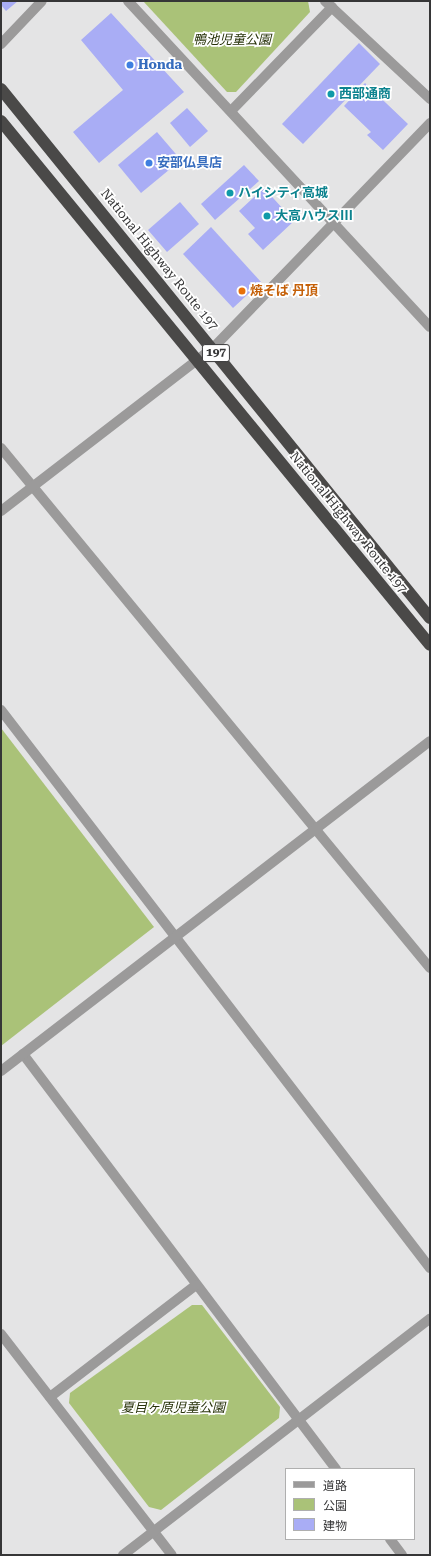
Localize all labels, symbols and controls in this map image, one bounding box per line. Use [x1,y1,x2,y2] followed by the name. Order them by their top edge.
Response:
[193,32,271,48] park label: 鴨池児童公園
[138,57,182,73] place label: Honda
[125,60,135,70] marker: Honda
[339,86,391,102] place label: 西部通商
[326,89,336,99] marker: 西部通商
[157,155,222,171] place label: 安部仏具店
[144,158,154,168] marker: 安部仏具店
[238,185,329,201] place label: ハイシティ高城
[97,186,221,334] street label: National Highway Route 197
[225,188,235,198] marker: ハイシティ高城
[275,208,353,224] place label: 大高ハウスⅢ
[262,211,272,221] marker: 大高ハウスⅢ
[250,283,318,299] place label: 焼そば 丹頂
[237,286,247,296] marker: 焼そば 丹頂
[201,343,231,363] road number: 197
[286,449,410,597] street label: National Highway Route 197
[121,1400,225,1416] park label: 夏目ヶ原児童公園
[285,1468,415,1540] legend
[323,1479,347,1493] text: 道路
[323,1499,347,1513] text: 公園
[323,1519,347,1533] text: 建物

